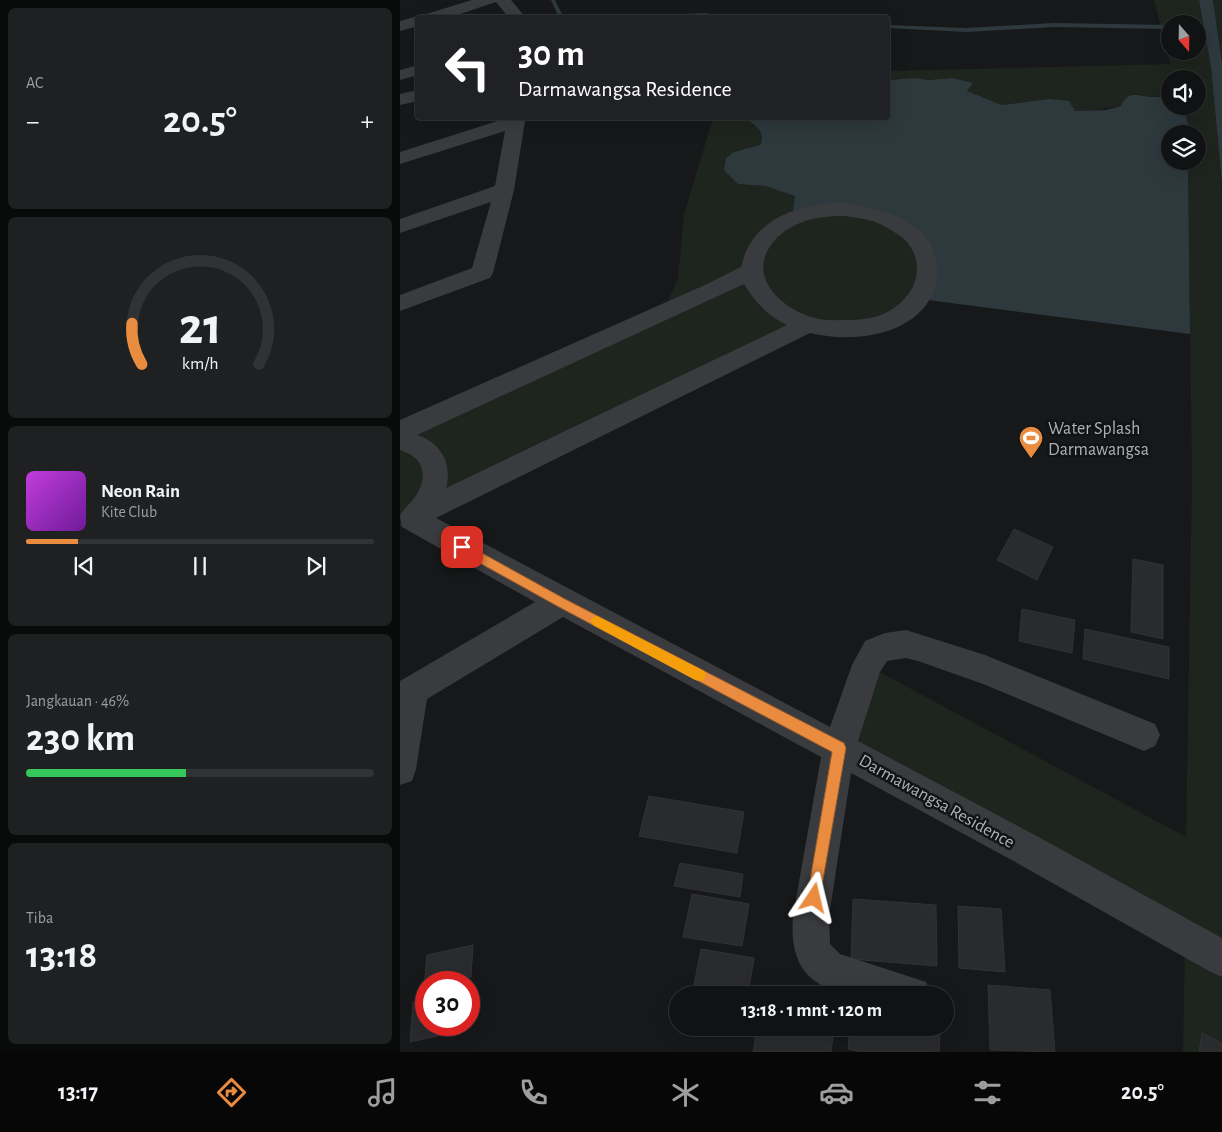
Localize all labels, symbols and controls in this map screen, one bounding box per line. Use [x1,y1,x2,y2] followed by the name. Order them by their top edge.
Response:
[1161,15,1206,60] north arrow
[1161,15,1206,170] map controls
[435,35,500,100] icon: left
[518,37,585,72] text: 30 m
[1161,70,1206,115] button: sound
[26,75,43,91] text: AC
[518,78,732,100] text: Darmawangsa Residence
[163,102,237,140] text: 20.5°
[26,108,39,136] text: −
[361,108,374,136] text: +
[1161,125,1206,170] button: layers
[178,301,222,353] text: 21
[182,355,218,373] text: km/h
[1048,420,1149,459] place label: Water Splash Darmawangsa
[1018,425,1044,459] sports icon: Water Splash Darmawangsa
[101,482,180,501] text: Neon Rain
[101,504,157,520] text: Kite Club
[441,526,483,568] pin
[448,533,476,561] icon: arrive
[70,552,98,580] icon: previous
[186,552,214,580] icon: pause
[302,552,330,580] icon: next
[26,693,129,709] text: Jangkauan · 46%
[26,720,135,758] text: 230 km
[856,752,1017,852] street label: Darmawangsa Residence
[787,871,839,923] position arrow
[26,910,53,926] text: Tiba
[26,937,97,975] text: 13:18
[415,971,480,1036] speed limit sign: 30
[741,1001,882,1020] text: 13:18 · 1 mnt · 120 m
[214,1075,249,1110] icon: directions
[365,1075,400,1110] icon: music
[516,1075,551,1110] icon: phone
[668,1075,703,1110] icon: climate
[819,1075,854,1110] icon: car
[970,1075,1005,1110] icon: filters
[58,1081,98,1103] text: 13:17
[1121,1081,1164,1103] text: 20.5°

